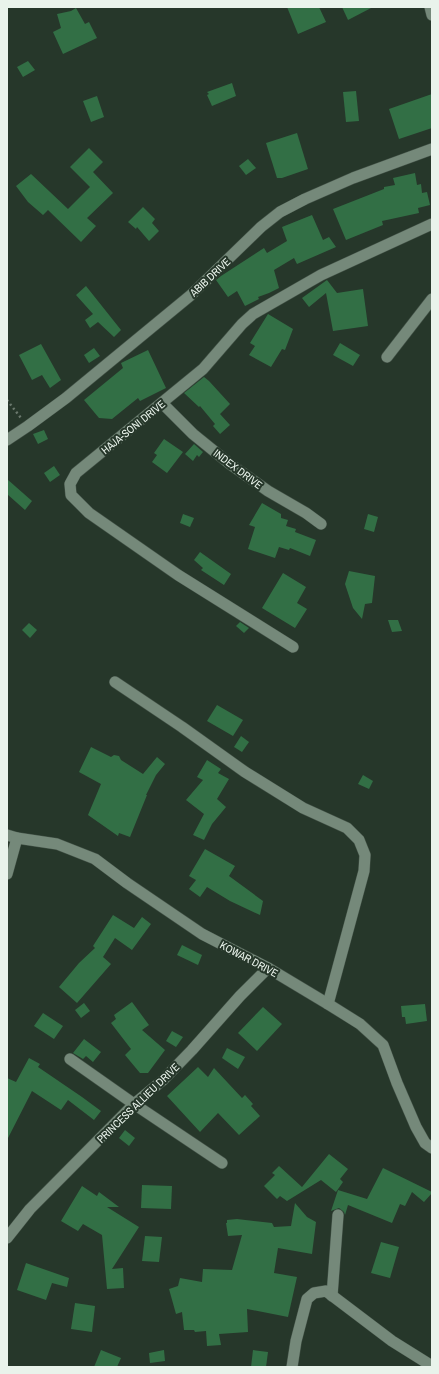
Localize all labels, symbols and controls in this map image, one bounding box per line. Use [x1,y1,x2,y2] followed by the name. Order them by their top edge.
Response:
[186,255,233,300] street label: ABIB DRIVE
[98,397,168,457] street label: HAJA-SONI DRIVE
[211,446,265,492] street label: INDEX DRIVE
[218,938,280,980] street label: KOWAR DRIVE
[94,1060,182,1146] street label: PRINCESS ALLIEU DRIVE

